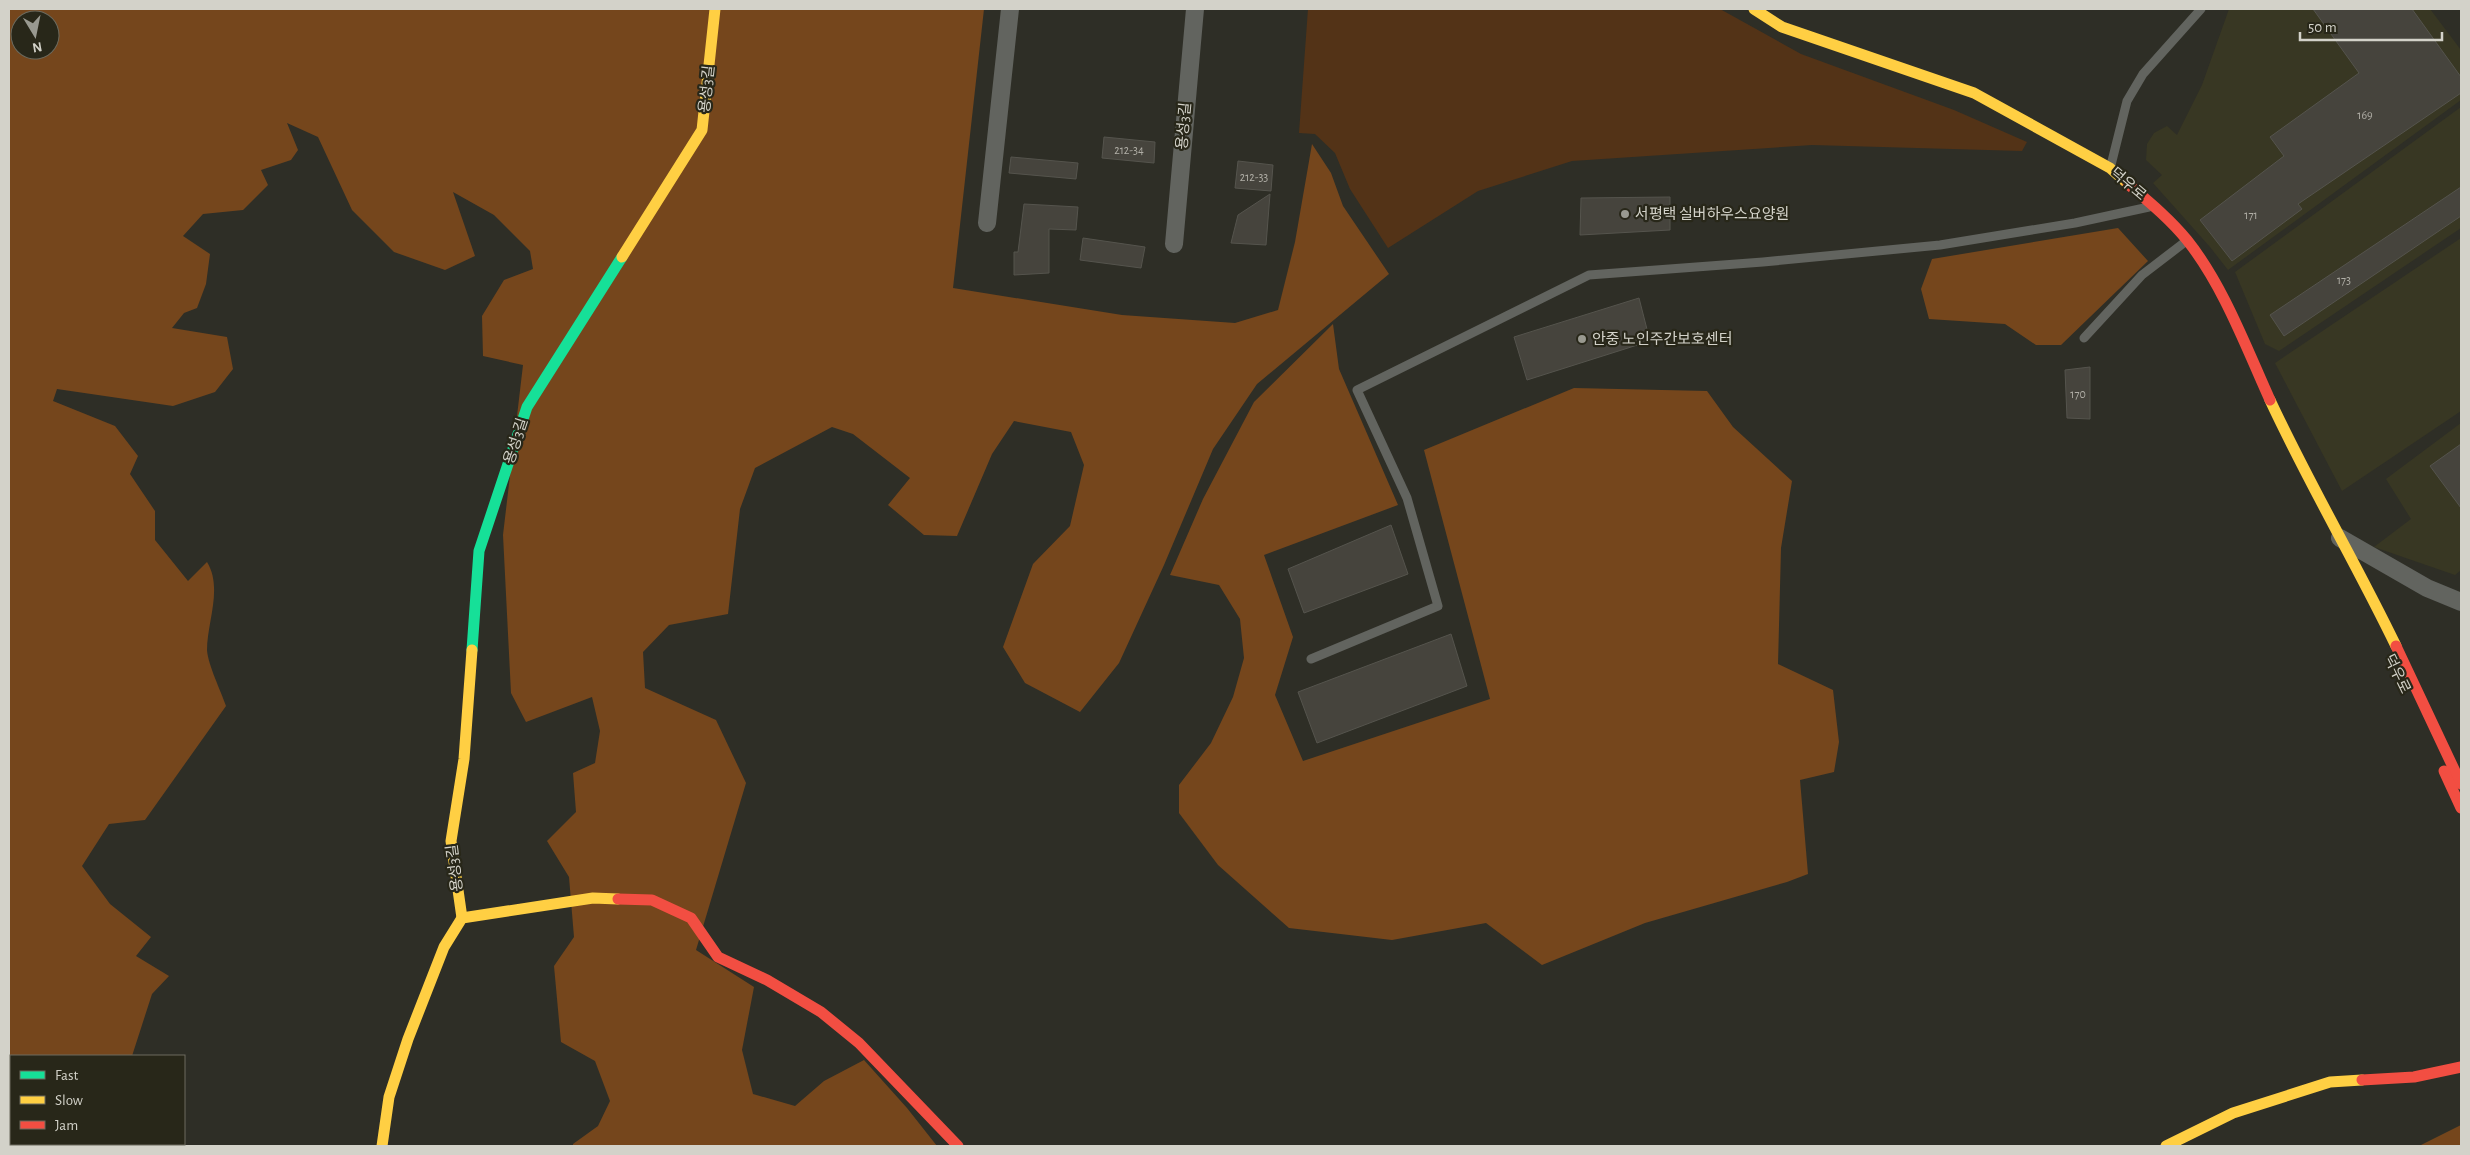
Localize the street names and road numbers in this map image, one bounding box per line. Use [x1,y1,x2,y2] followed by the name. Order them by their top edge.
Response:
[696,64,717,113] street label: 용성3길
[1173,102,1194,150] street label: 용성3길
[2107,164,2149,203] street label: 덕우로
[501,416,530,466] street label: 용성3길
[2381,652,2414,696] street label: 덕우로
[444,843,465,893] street label: 용성3길

